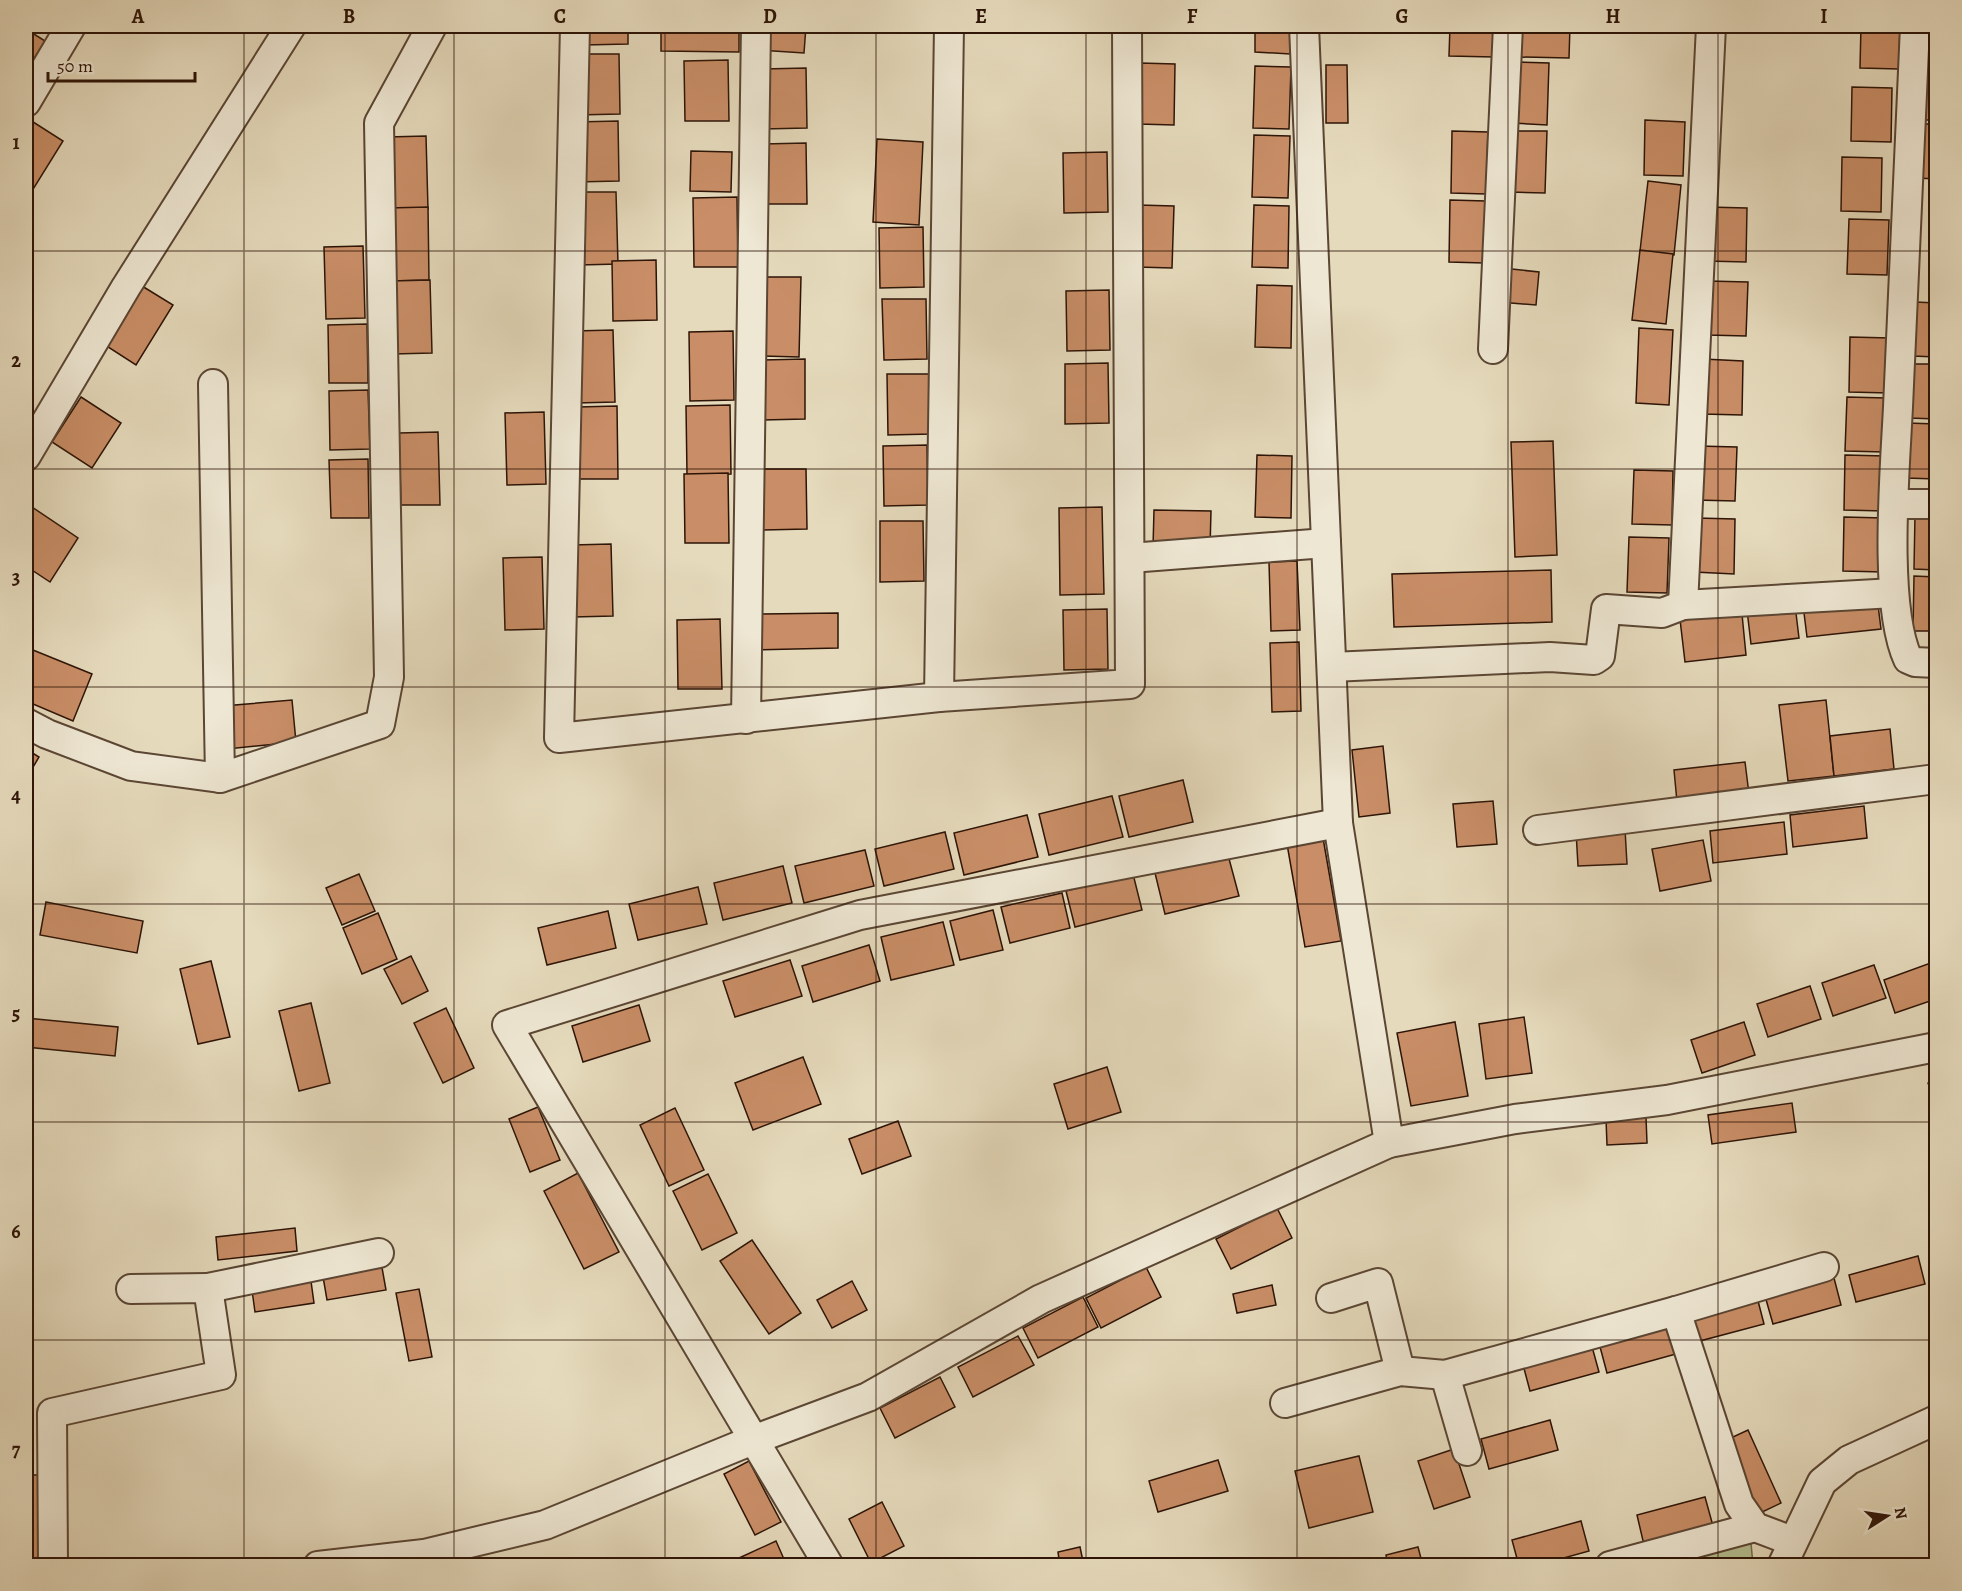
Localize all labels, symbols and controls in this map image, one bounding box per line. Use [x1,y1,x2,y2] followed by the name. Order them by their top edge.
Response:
[131,3,145,30] text: A
[343,3,355,30] text: B
[554,3,566,30] text: C
[763,3,777,30] text: D
[975,3,987,30] text: E
[1187,3,1198,30] text: F
[1395,3,1409,30] text: G
[1606,3,1621,30] text: H
[1820,3,1828,30] text: I
[48,45,195,83] scale bar
[57,54,93,78] text: 50 m
[12,129,20,156] text: 1
[11,347,21,374] text: 2
[12,564,20,591] text: 3
[11,782,21,809] text: 4
[12,1000,20,1027] text: 5
[11,1218,21,1245] text: 6
[12,1436,21,1463] text: 7
[1857,1486,1917,1546] north arrow
[1889,1505,1913,1521] text: N

